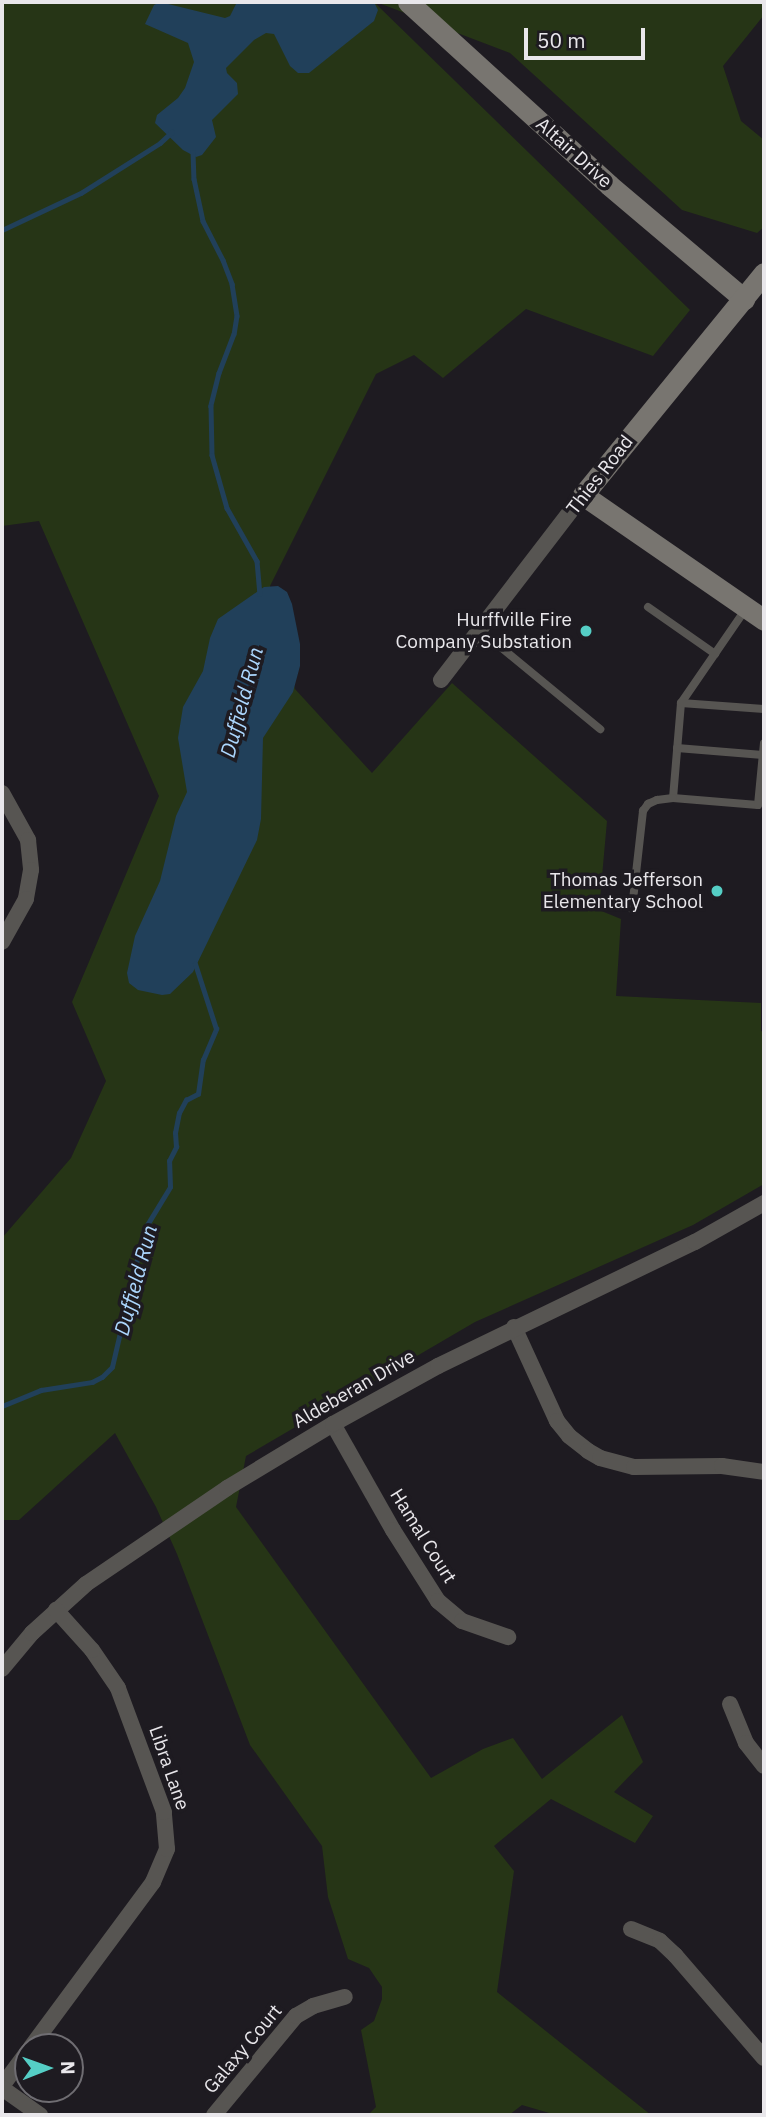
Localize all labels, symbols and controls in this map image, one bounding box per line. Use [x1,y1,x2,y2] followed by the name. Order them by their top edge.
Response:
[528,14,649,58] scale bar
[537,26,586,54] text: 50 m
[531,113,617,193] street label: Altair Drive
[562,431,638,519] street label: Thies Road
[396,609,572,653] place label: Hurffville Fire Company Substation
[578,623,594,639] marker: Hurffville Fire Company Substation
[214,644,268,760] water label: Duffield Run
[543,869,703,913] place label: Thomas Jefferson Elementary School
[709,883,725,899] marker: Thomas Jefferson Elementary School
[108,1222,162,1338] water label: Duffield Run
[289,1345,419,1433] street label: Aldeberan Drive
[385,1485,461,1587] street label: Hamal Court
[144,1723,194,1813] street label: Libra Lane
[199,2000,287,2098] street label: Galaxy Court
[14,2033,84,2103] north arrow
[56,2061,80,2075] text: N

